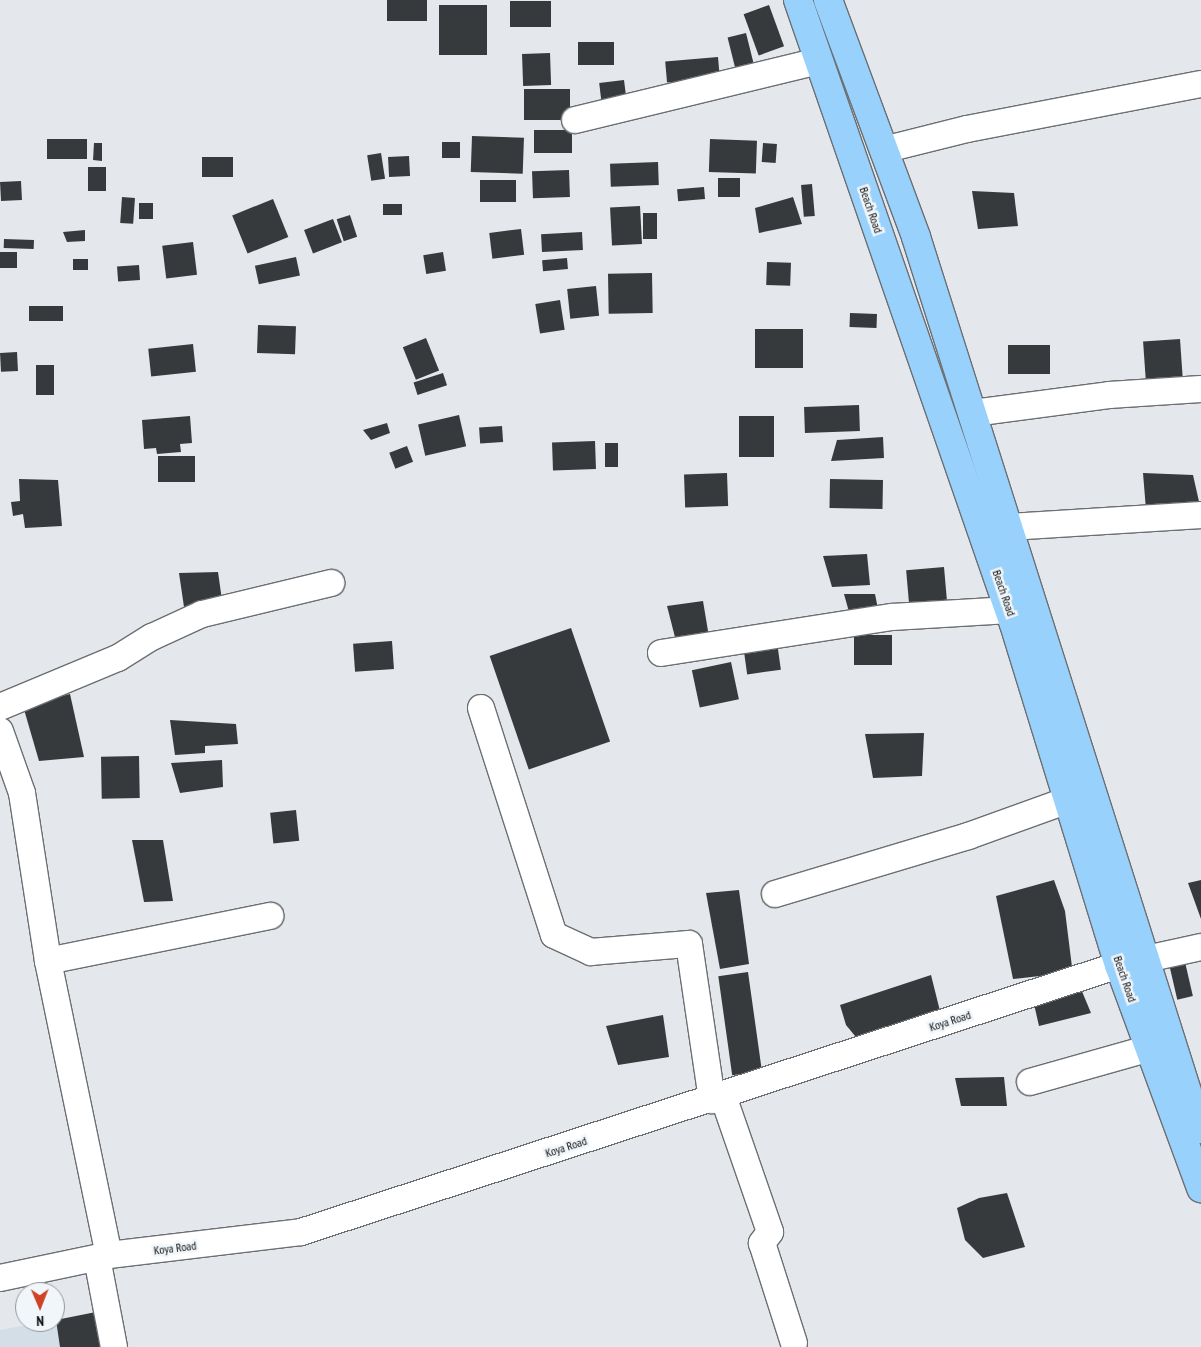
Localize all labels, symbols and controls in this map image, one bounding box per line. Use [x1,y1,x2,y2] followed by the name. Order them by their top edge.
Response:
[856,185,886,235] street label: Beach Road
[989,568,1019,618] street label: Beach Road
[1110,954,1140,1004] street label: Beach Road
[927,1008,973,1034] street label: Koya Road
[543,1134,589,1160] street label: Koya Road
[153,1238,197,1258] street label: Koya Road
[15,1282,65,1332] north arrow
[36,1312,44,1330] text: N

